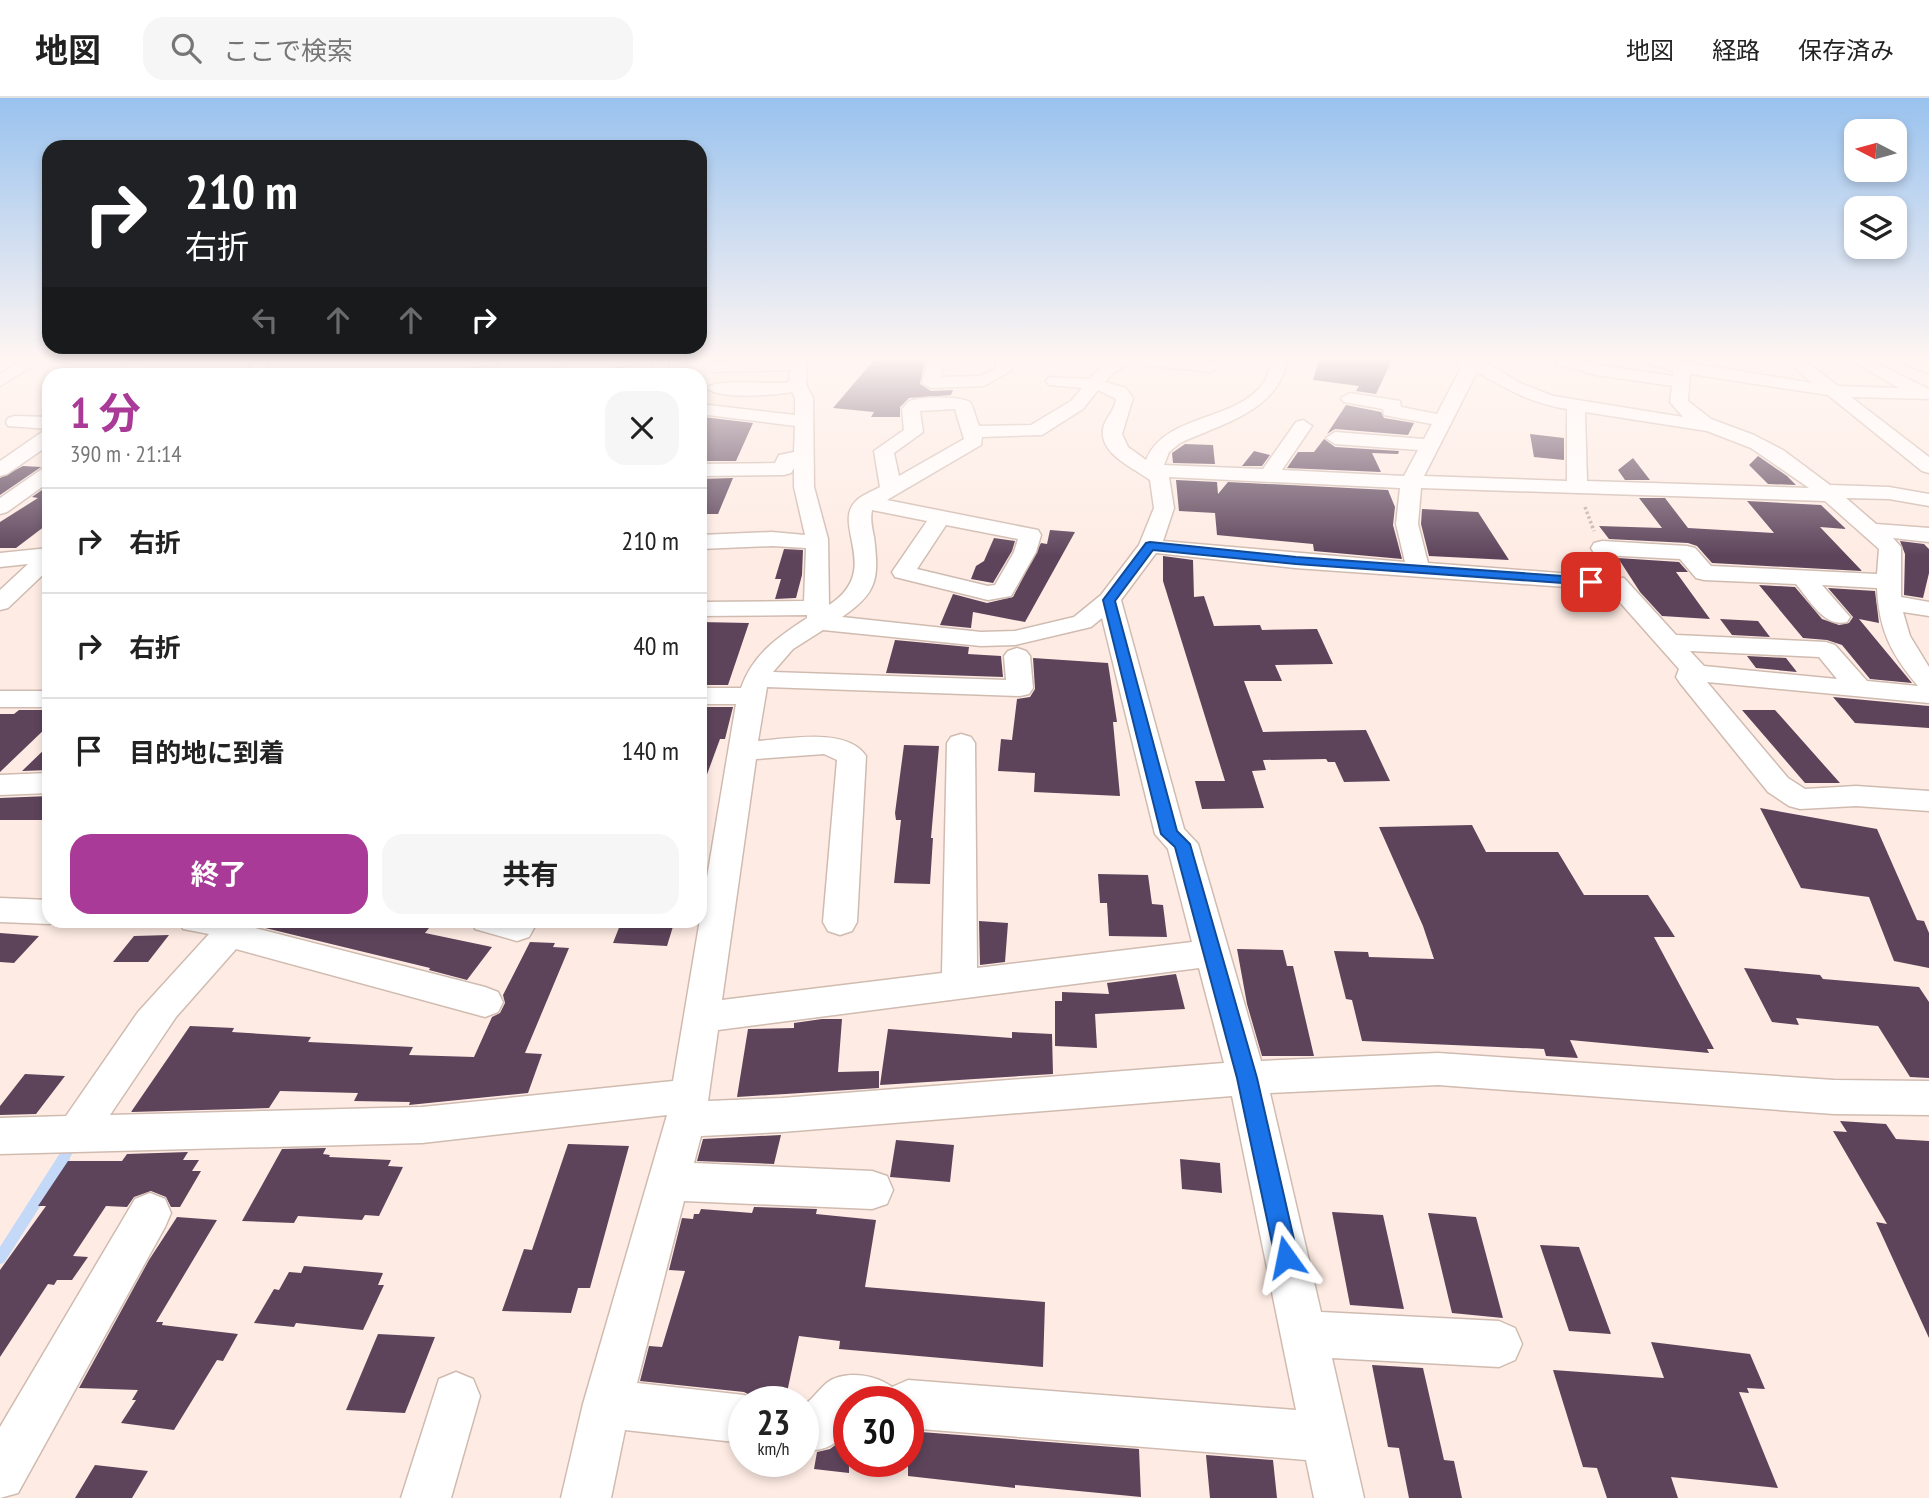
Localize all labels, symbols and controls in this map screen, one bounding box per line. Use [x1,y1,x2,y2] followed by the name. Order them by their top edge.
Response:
[143,17,633,80] search box
[35,28,101,71] text: 地図
[167,29,205,67] icon: search
[223,34,353,67] text: ここで検索
[1626,35,1674,66] text: 地図
[1712,35,1760,66] text: 経路
[1798,35,1894,66] text: 保存済み
[1844,119,1908,182] north arrow
[1844,119,1907,259] map controls
[185,159,298,223] text: 210 m
[70,168,161,259] icon: right
[1844,196,1907,259] button: layers
[185,225,249,267] text: 右折
[246,301,284,339] icon: left
[319,301,357,339] icon: ahead
[392,301,430,339] icon: ahead
[465,301,503,339] icon: right
[70,385,141,440] text: 1 分
[605,391,679,465] button: close
[70,439,182,468] text: 390 m · 21:14
[70,522,108,560] icon: right
[621,524,679,557] text: 210 m
[129,526,181,559] text: 右折
[1561,552,1621,612] pin
[1572,563,1610,601] icon: arrive
[70,627,108,665] icon: right
[633,629,679,662] text: 40 m
[129,631,181,664] text: 右折
[70,732,108,770] icon: arrive
[621,734,679,767] text: 140 m
[129,736,285,769] text: 目的地に到着
[70,834,368,914] button: 終了
[382,834,679,914] button: 共有
[1249,1220,1323,1294] position arrow
[833,1386,924,1477] speed limit sign: 30
[757,1399,790,1445] text: 23
[758,1437,789,1460] text: km/h

